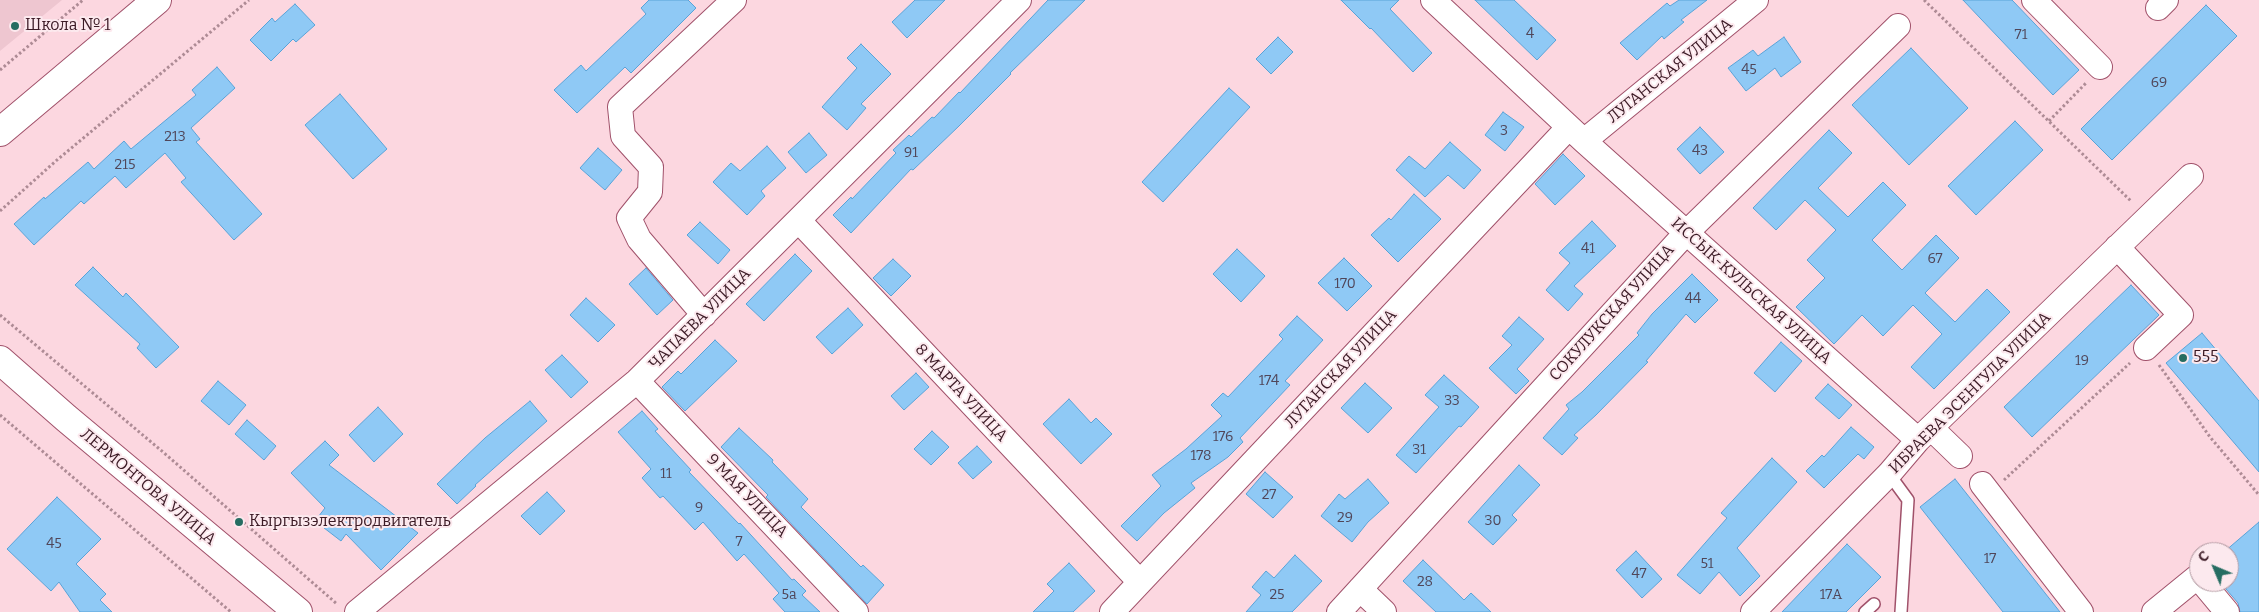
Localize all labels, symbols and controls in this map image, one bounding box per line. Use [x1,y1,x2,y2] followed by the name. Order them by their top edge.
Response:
[1604,15,1736,127] street label: ЛУГАНСКАЯ УЛИЦА
[25,16,111,36] place label: Школа № 1
[9,20,21,32] marker: Школа № 1
[1526,26,1534,42] house number: 4
[2015,27,2027,43] house number: 71
[1741,62,1757,78] house number: 45
[2151,75,2167,91] house number: 69
[1500,123,1508,139] house number: 3
[164,129,186,145] house number: 213
[1692,143,1708,159] house number: 43
[904,145,918,161] house number: 91
[115,157,135,173] house number: 215
[1667,214,1835,368] street label: ИССЫК-КУЛЬСКАЯ УЛИЦА
[1546,241,1678,385] street label: СОКУЛУКСКАЯ УЛИЦА
[1581,241,1595,257] house number: 41
[1927,251,1943,267] house number: 67
[645,264,755,374] street label: ЧАПАЕВА УЛИЦА
[1334,276,1356,292] house number: 170
[1685,291,1701,307] house number: 44
[1281,306,1401,432] street label: ЛУГАНСКАЯ УЛИЦА
[1885,308,2055,478] street label: ИБРАЕВА ЭСЕНГУЛА УЛИЦА
[911,340,1011,446] street label: 8 МАРТА УЛИЦА
[2193,348,2219,368] place label: 555
[2177,352,2189,364] marker: 555
[2075,353,2089,369] house number: 19
[1259,373,1279,389] house number: 174
[1444,393,1460,409] house number: 33
[76,425,220,549] street label: ЛЕРМОНТОВА УЛИЦА
[1213,429,1233,445] house number: 176
[1412,442,1426,458] house number: 31
[1191,448,1211,464] house number: 178
[702,450,792,542] street label: 9 МАЯ УЛИЦА
[660,466,672,482] house number: 11
[1262,487,1276,503] house number: 27
[695,500,703,516] house number: 9
[1337,510,1353,526] house number: 29
[249,512,451,532] place label: Кыргызэлектродвигатель
[1485,513,1501,529] house number: 30
[233,516,245,528] marker: Кыргызэлектродвигатель
[735,534,743,550] house number: 7
[46,536,62,552] house number: 45
[2189,542,2239,592] north arrow
[2195,548,2213,566] text: С
[1984,551,1996,567] house number: 17
[1701,556,1713,572] house number: 51
[1631,566,1647,582] house number: 47
[1417,574,1433,590] house number: 28
[781,587,797,603] house number: 5а
[1269,587,1285,603] house number: 25
[1820,587,1842,603] house number: 17А

